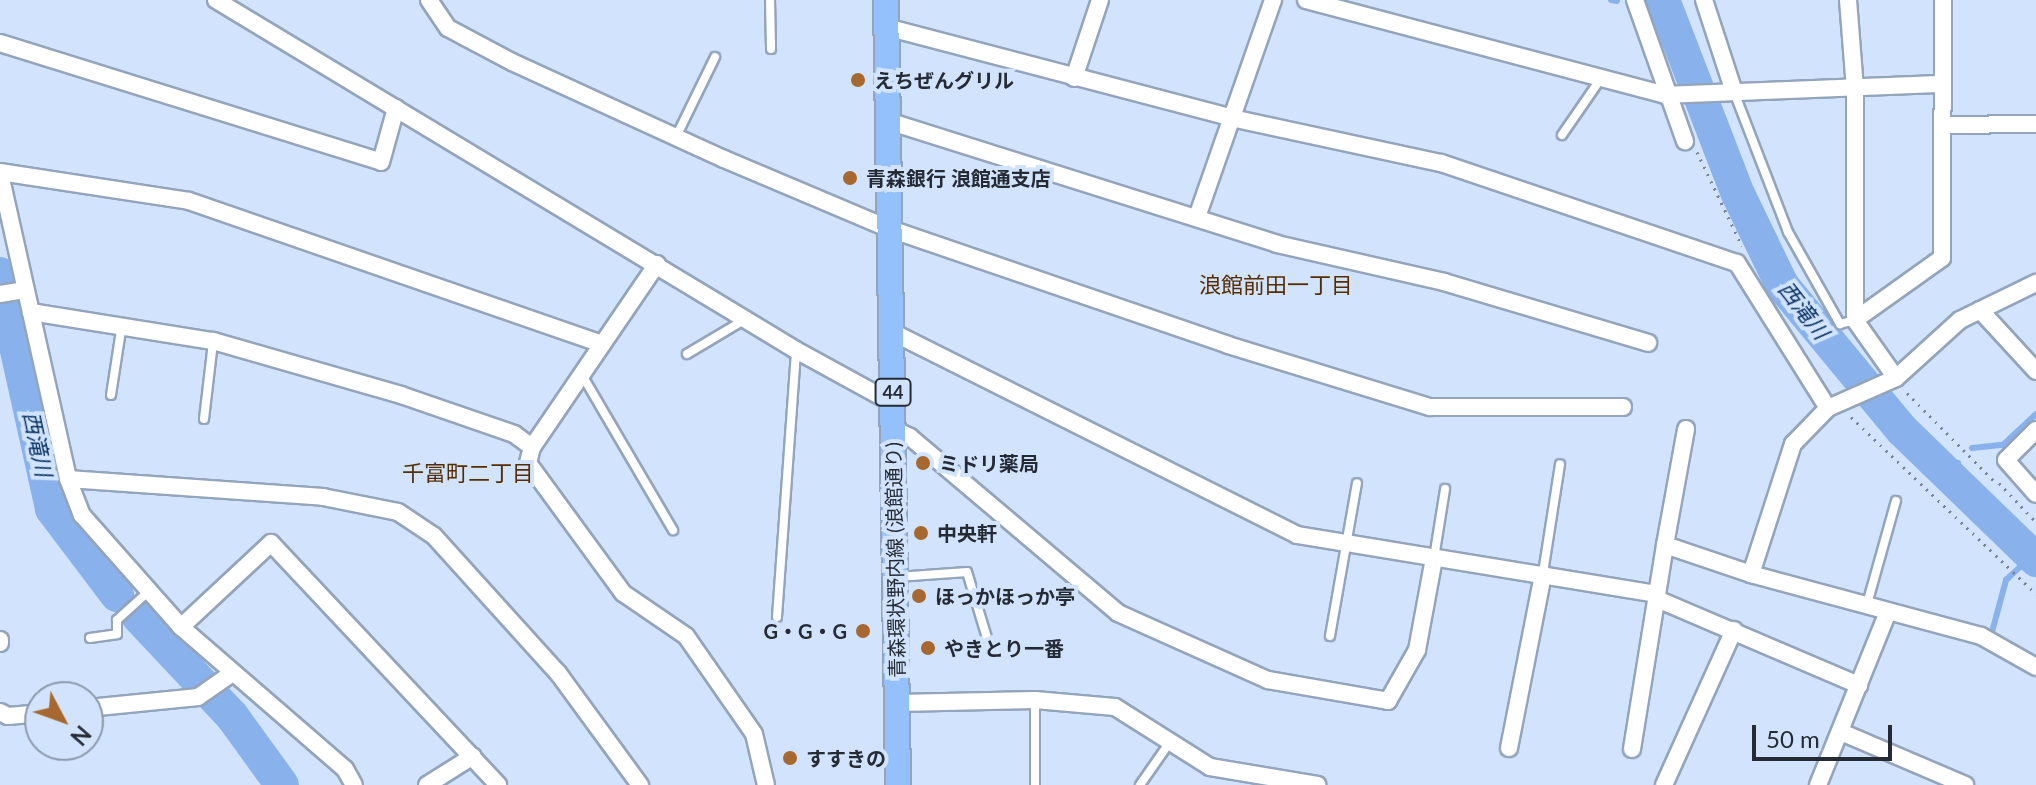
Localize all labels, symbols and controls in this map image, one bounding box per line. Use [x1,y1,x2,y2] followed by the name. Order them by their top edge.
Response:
[874,68,1014,92] place label: えちぜんグリル
[849,71,867,89] marker: えちぜんグリル
[866,166,1051,190] place label: 青森銀行 浪館通支店
[841,169,859,187] marker: 青森銀行 浪館通支店
[1199,272,1353,298] district label: 浪館前田一丁目
[1773,276,1835,344] water label: 西滝川
[873,378,913,406] road number: 44
[18,409,58,479] water label: 西滝川
[881,442,909,678] street label: 青森環状野内線 (浪館通り)
[939,451,1039,475] place label: ミドリ薬局
[914,454,932,472] marker: ミドリ薬局
[402,460,534,486] district label: 千富町二丁目
[937,521,997,545] place label: 中央軒
[912,524,930,542] marker: 中央軒
[935,584,1075,608] place label: ほっかほっか亭
[910,587,928,605] marker: ほっかほっか亭
[763,619,847,643] place label: G・G・G
[854,622,872,640] marker: G・G・G
[944,636,1064,660] place label: やきとり一番
[919,639,937,657] marker: やきとり一番
[24,681,104,761] north arrow
[1756,709,1896,759] scale bar
[65,721,97,751] text: N
[1766,724,1820,753] text: 50 m
[806,746,886,770] place label: すすきの
[781,749,799,767] marker: すすきの

